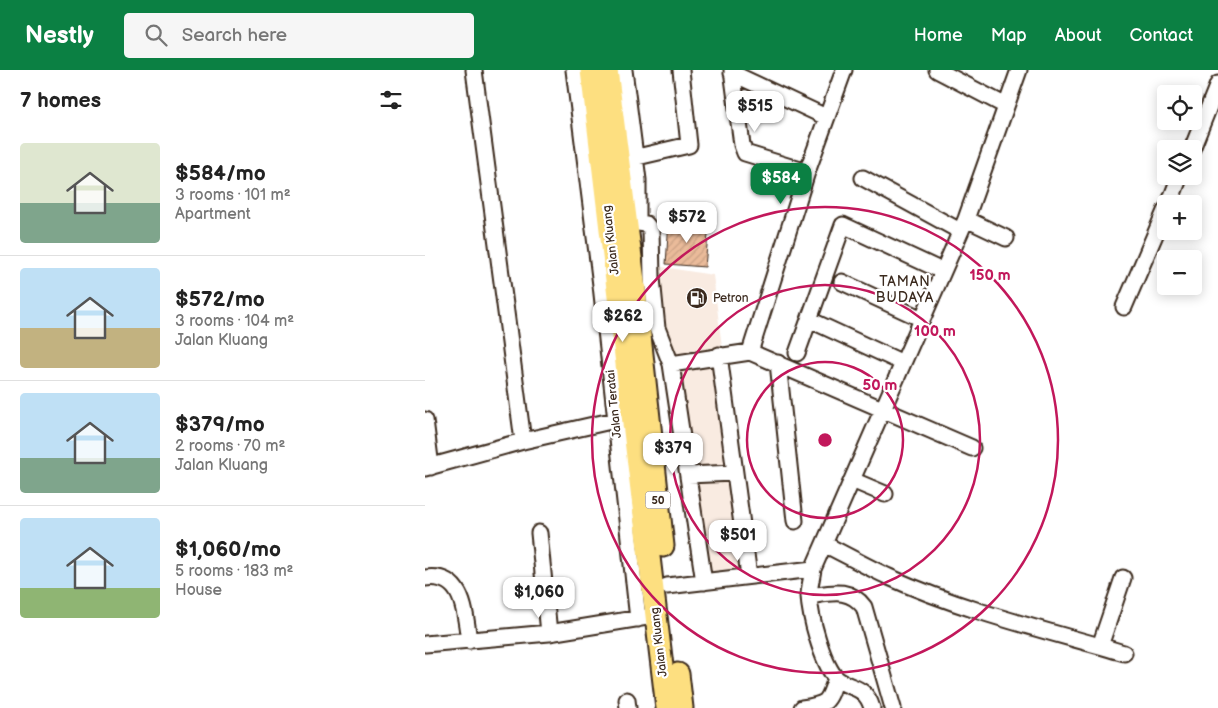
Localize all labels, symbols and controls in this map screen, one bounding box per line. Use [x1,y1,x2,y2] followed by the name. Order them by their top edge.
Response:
[124,13,474,58] search box
[25,21,94,50] text: Nestly
[142,21,170,49] icon: search
[182,24,287,47] text: Search here
[914,25,963,46] text: Home
[991,25,1027,46] text: Map
[1055,25,1102,46] text: About
[1130,25,1193,46] text: Contact
[1157,85,1202,295] map controls
[1157,85,1202,130] button: locate
[377,86,405,114] icon: filters
[20,88,101,113] text: 7 homes
[725,90,785,133] pin: $515
[737,97,773,116] text: $515
[1157,140,1202,185] button: layers
[175,161,266,186] text: $584/mo
[751,162,811,205] pin: $584
[60,163,120,223] icon: home
[762,169,800,188] text: $584
[175,186,291,205] text: 3 rooms · 101 m²
[1157,195,1202,240] button: +
[657,202,717,244] pin: $572
[599,204,623,276] street label: Jalan Kluang
[175,205,251,224] text: Apartment
[668,208,706,227] text: $572
[1157,250,1202,295] button: −
[969,266,1011,285] text: 150 m
[876,273,934,306] district label: TAMAN BUDAYA
[685,286,709,310] fuel station icon: Petron
[175,287,265,312] text: $572/mo
[60,288,120,348] icon: home
[713,291,749,306] place label: Petron
[593,300,653,343] pin: $262
[603,307,643,326] text: $262
[175,312,294,331] text: 3 rooms · 104 m²
[914,322,956,341] text: 100 m
[175,331,268,350] text: Jalan Kluang
[603,369,625,439] street label: Jalan Teratai
[863,376,898,395] text: 50 m
[175,412,265,437] text: $379/mo
[60,413,120,473] icon: home
[816,431,834,449] centre of rings
[643,432,703,475] pin: $379
[175,437,285,456] text: 2 rooms · 70 m²
[654,439,692,458] text: $379
[175,456,268,475] text: Jalan Kluang
[645,492,671,508] road number: 50
[708,520,768,562] pin: $501
[720,526,756,545] text: $501
[175,537,281,562] text: $1,060/mo
[60,538,120,598] icon: home
[175,562,294,581] text: 5 rooms · 183 m²
[498,576,580,619] pin: $1,060
[175,581,222,600] text: House
[514,583,564,602] text: $1,060
[647,606,671,678] street label: Jalan Kluang

